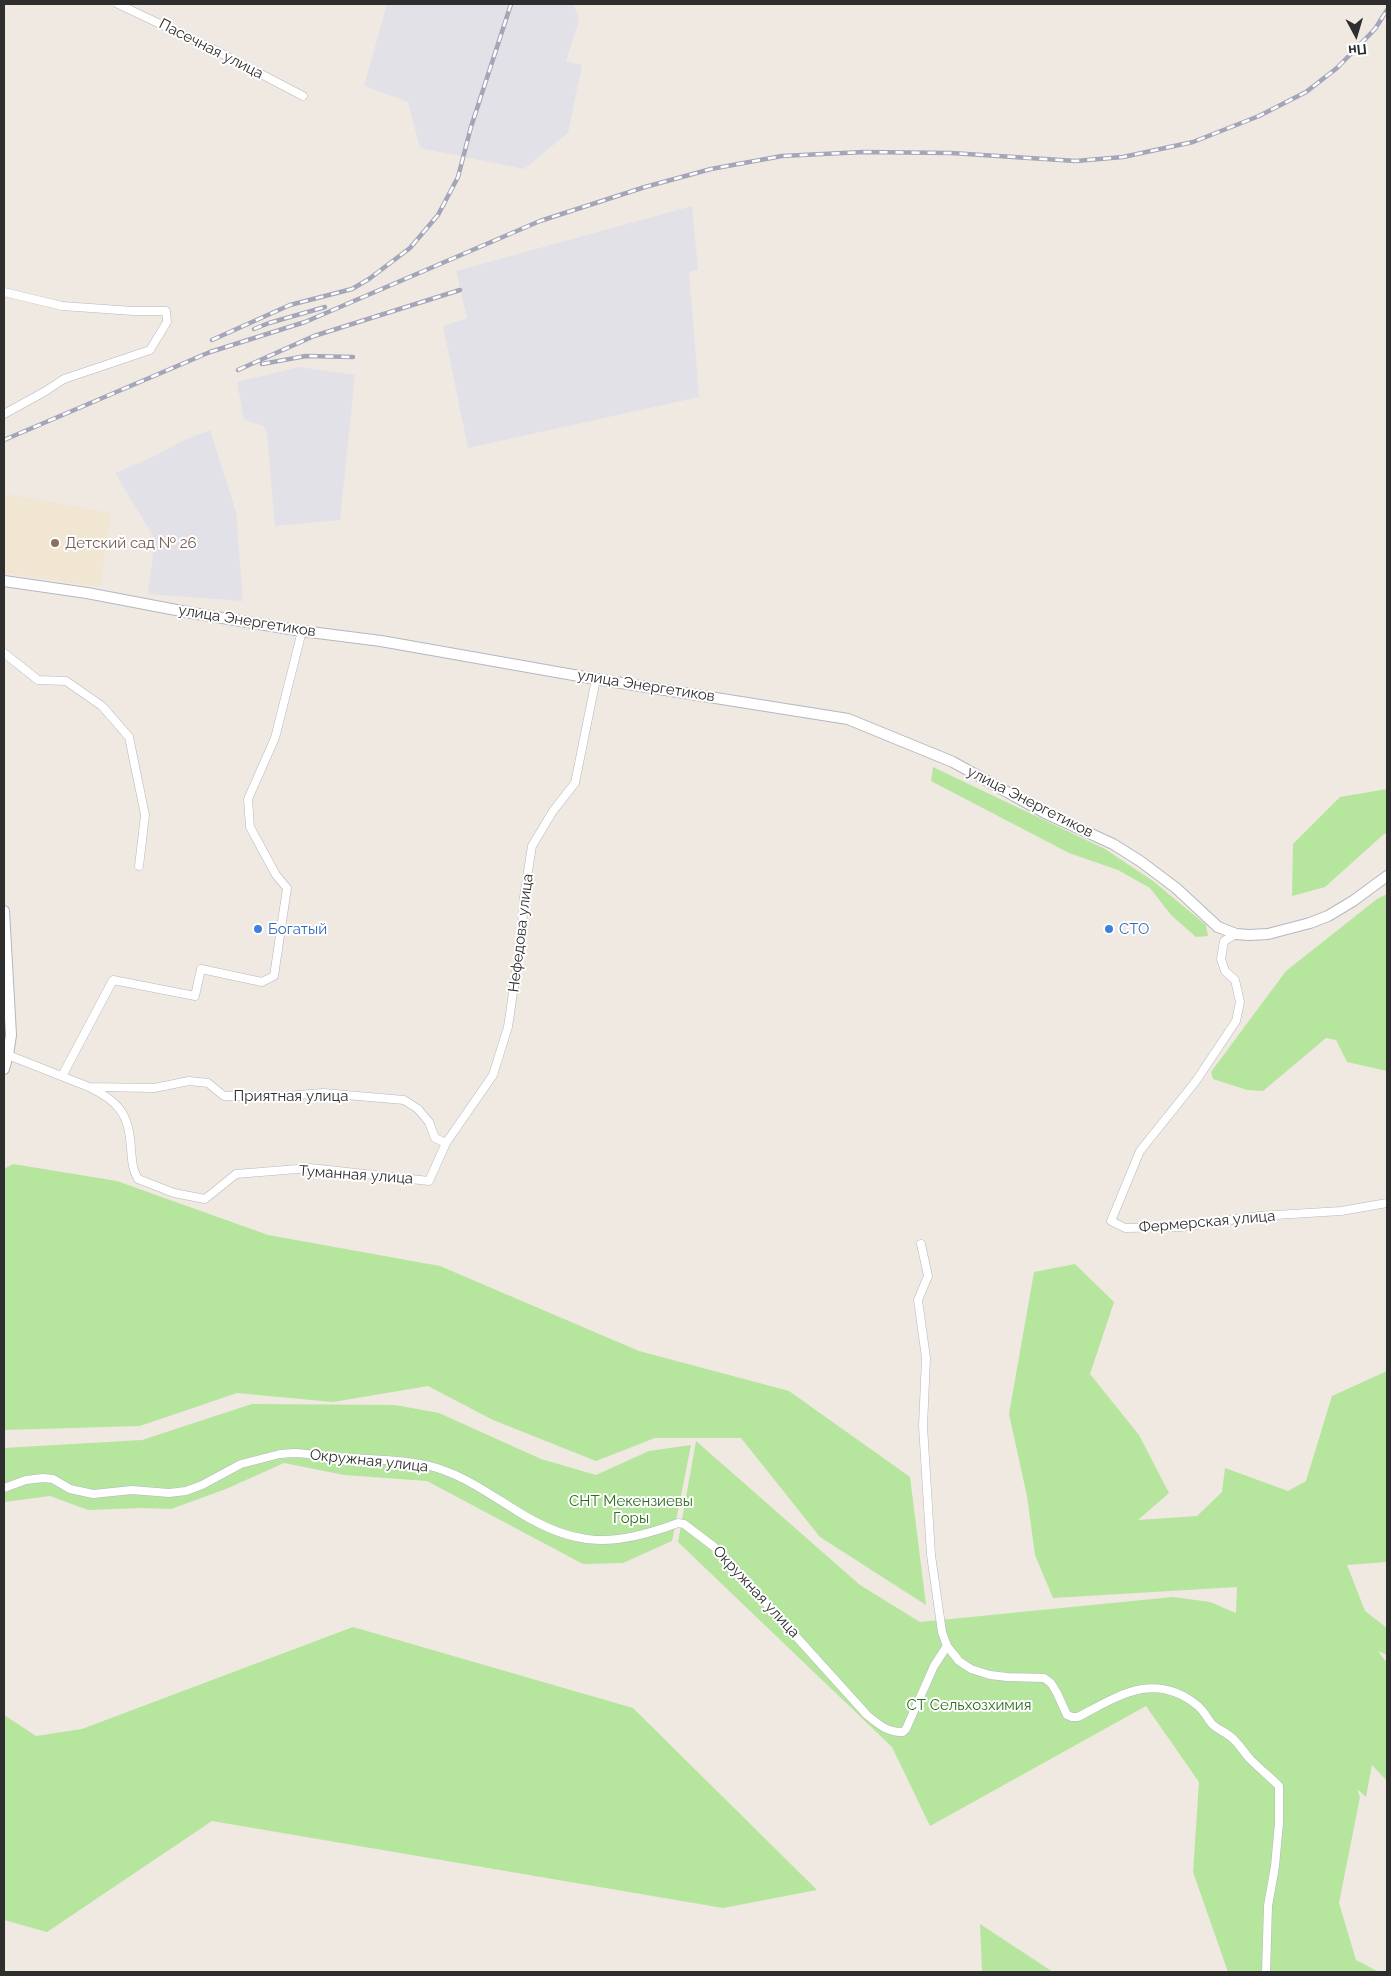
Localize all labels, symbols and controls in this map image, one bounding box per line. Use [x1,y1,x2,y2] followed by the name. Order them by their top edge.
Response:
[1331,10,1381,60] north arrow
[156,15,266,83] street label: Пасечная улица
[1347,41,1368,59] text: Пн
[65,534,197,552] place label: Детский сад № 26
[49,537,61,549] marker: Детский сад № 26
[177,601,317,641] street label: улица Энергетиков
[576,666,716,706] street label: улица Энергетиков
[964,762,1096,842] street label: улица Энергетиков
[505,873,537,993] street label: Нефедова улица
[268,920,327,938] place label: Богатый
[1119,920,1149,938] place label: СТО
[252,923,264,935] marker: Богатый
[1103,923,1115,935] marker: СТО
[234,1087,348,1105] street label: Приятная улица
[298,1162,414,1188] street label: Туманная улица
[1138,1207,1276,1237] street label: Фермерская улица
[309,1446,429,1476] street label: Окружная улица
[569,1492,693,1527] park label: СНТ Мекензиевы Горы
[709,1542,803,1642] street label: Окружная улица
[906,1696,1032,1714] park label: СТ Сельхозхимия

